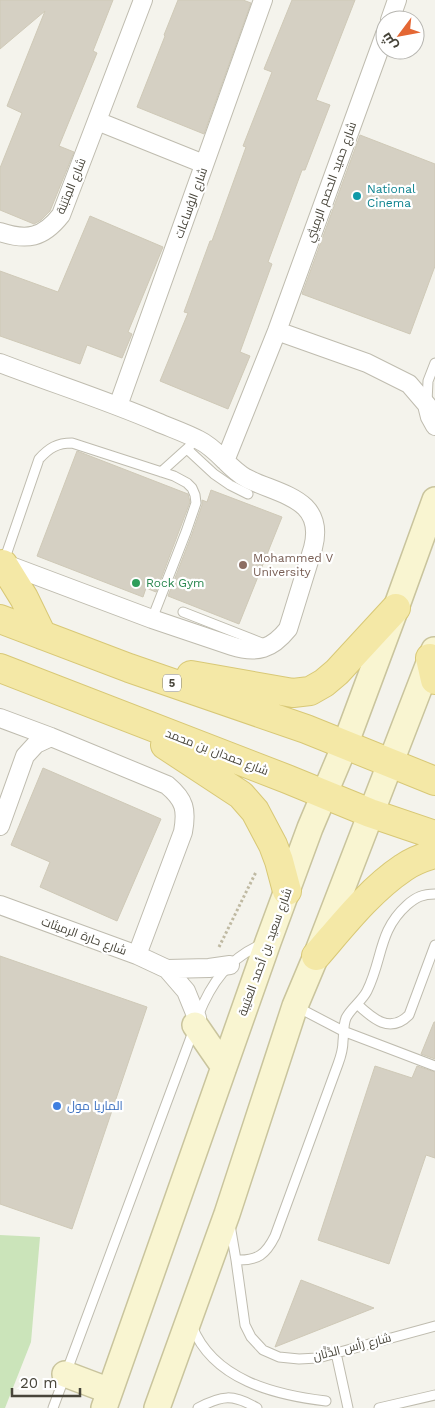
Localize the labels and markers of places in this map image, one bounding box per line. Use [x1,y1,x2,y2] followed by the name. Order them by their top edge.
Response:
[367,182,416,210] place label: National Cinema
[351,190,363,202] marker: National Cinema
[253,551,334,579] place label: Mohammed V University
[237,559,249,571] marker: Mohammed V University
[146,576,205,590] place label: Rock Gym
[130,577,142,589] marker: Rock Gym
[67,1099,123,1113] place label: الماريا مول
[51,1100,63,1112] marker: الماريا مول

